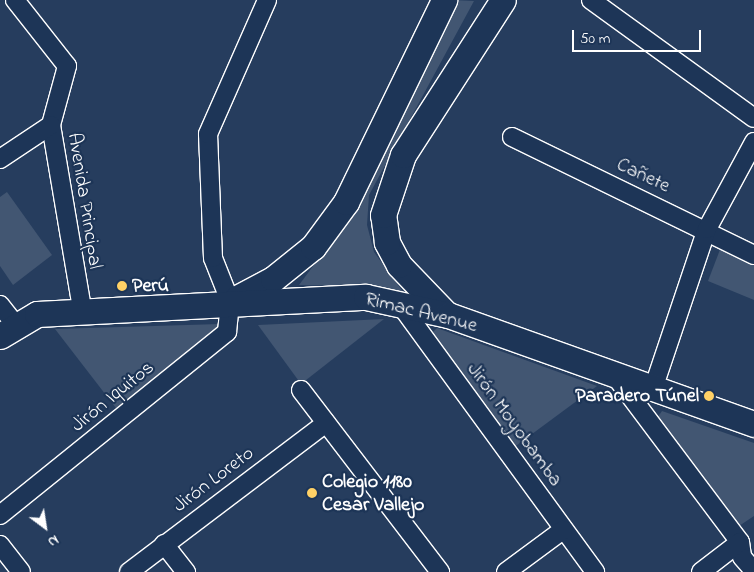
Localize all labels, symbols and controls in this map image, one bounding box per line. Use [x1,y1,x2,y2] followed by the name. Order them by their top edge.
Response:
[574,20,703,52] scale bar
[580,28,610,50] text: 50 m
[61,131,107,271] street label: Avenida Principal
[612,153,674,199] street label: Cañete
[132,274,169,298] place label: Perú
[116,280,128,292] marker: Perú
[362,287,480,339] street label: Rimac Avenue
[67,356,159,438] street label: Jirón Iquitos
[461,358,567,492] street label: Jirón Moyobamba
[575,384,699,408] place label: Paradero Túnel
[703,390,715,402] marker: Paradero Túnel
[169,442,259,518] street label: Jirón Loreto
[322,470,424,517] place label: Colegio 1180 Cesar Vallejo
[306,487,318,499] marker: Colegio 1180 Cesar Vallejo
[20,502,70,552] north arrow
[44,529,62,552] text: N

